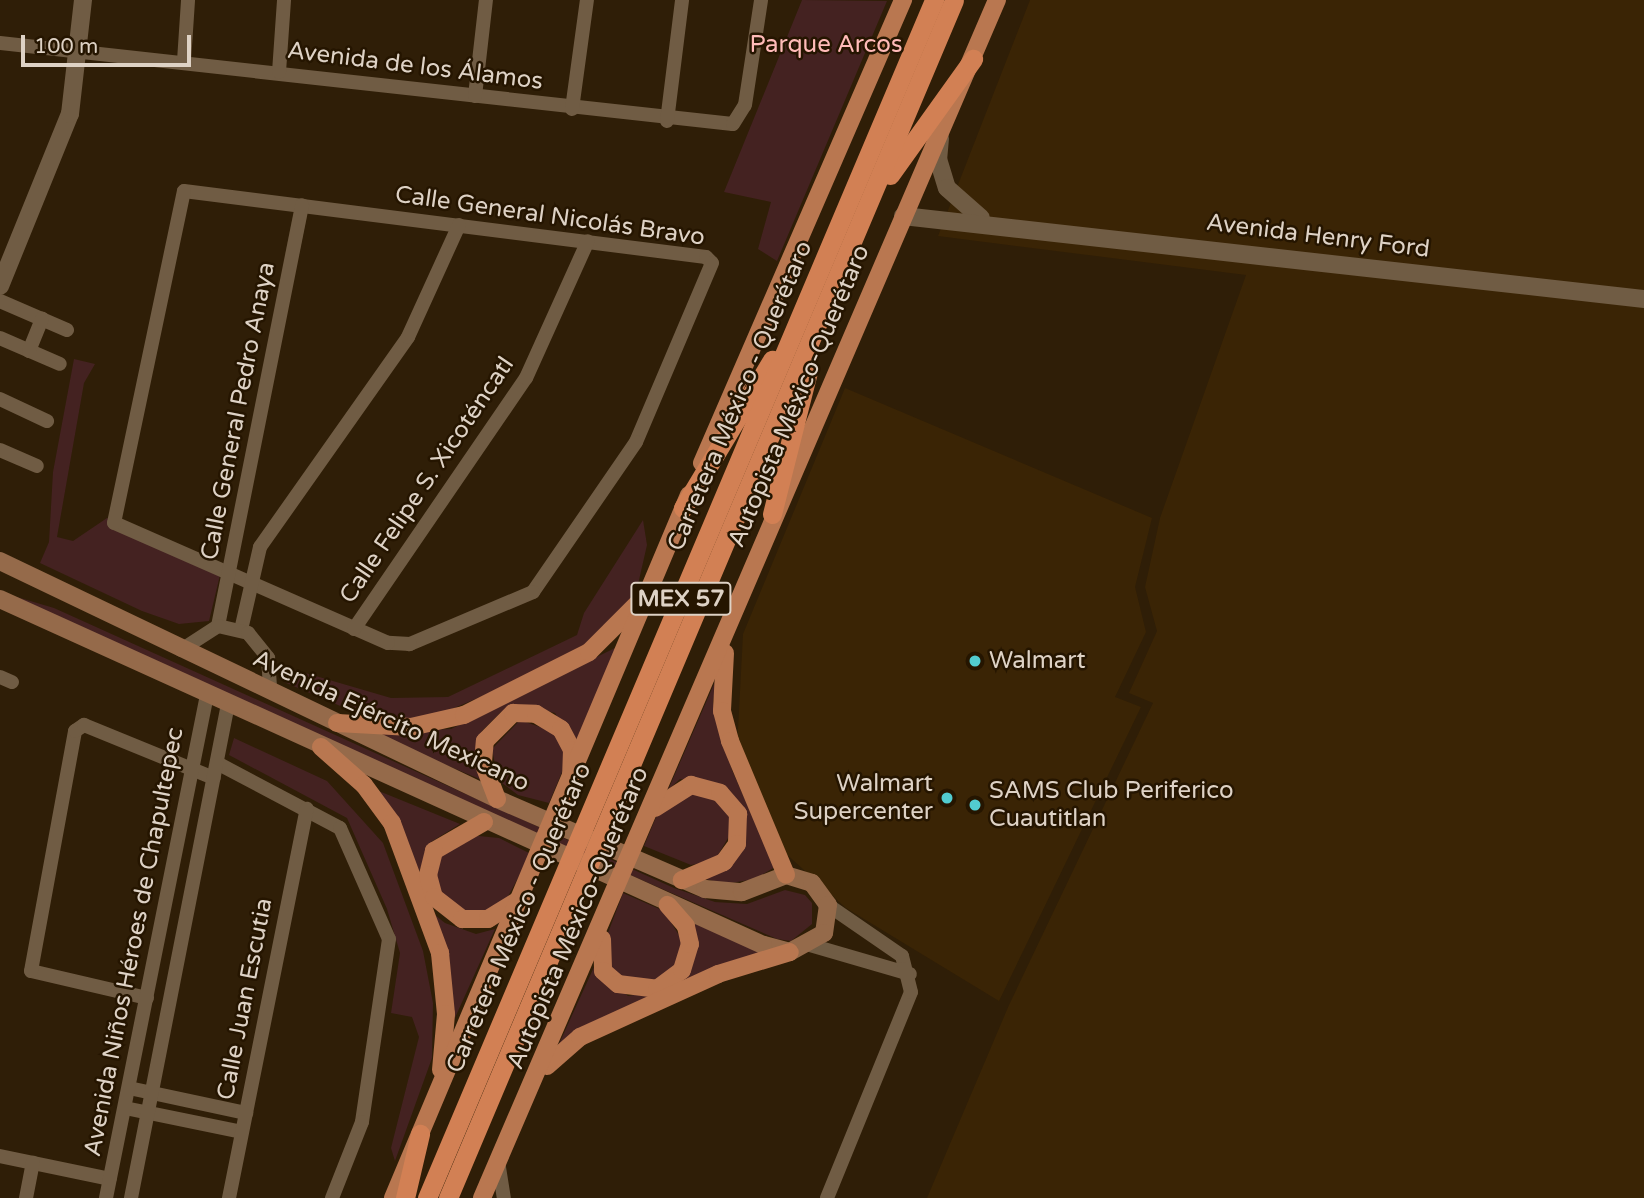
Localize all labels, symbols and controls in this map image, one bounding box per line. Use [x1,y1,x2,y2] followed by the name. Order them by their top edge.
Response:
[24,21,194,65] scale bar
[750,31,902,59] park label: Parque Arcos
[34,34,98,59] text: 100 m
[286,36,544,96] street label: Avenida de los Álamos
[393,180,707,252] street label: Calle General Nicolás Bravo
[1205,208,1431,264] street label: Avenida Henry Ford
[661,237,819,555] street label: Carretera México - Querétaro
[722,241,876,551] street label: Autopista México-Querétaro
[195,260,281,562] street label: Calle General Pedro Anaya
[334,351,520,609] street label: Calle Felipe S. Xicoténcatl
[630,580,732,618] road number: MEX 57
[248,644,534,798] street label: Avenida Ejército Mexicano
[989,647,1086,675] place label: Walmart
[967,653,983,669] marker: Walmart
[78,725,190,1159] street label: Avenida Niños Héroes de Chapultepec
[440,759,598,1077] street label: Carretera México - Querétaro
[501,763,655,1073] street label: Autopista México-Querétaro
[794,770,933,826] place label: Walmart Supercenter
[989,777,1234,833] place label: SAMS Club Periferico Cuautitlan
[939,790,955,806] marker: Walmart Supercenter
[967,797,983,813] marker: SAMS Club Periferico Cuautitlan
[211,896,279,1102] street label: Calle Juan Escutia

